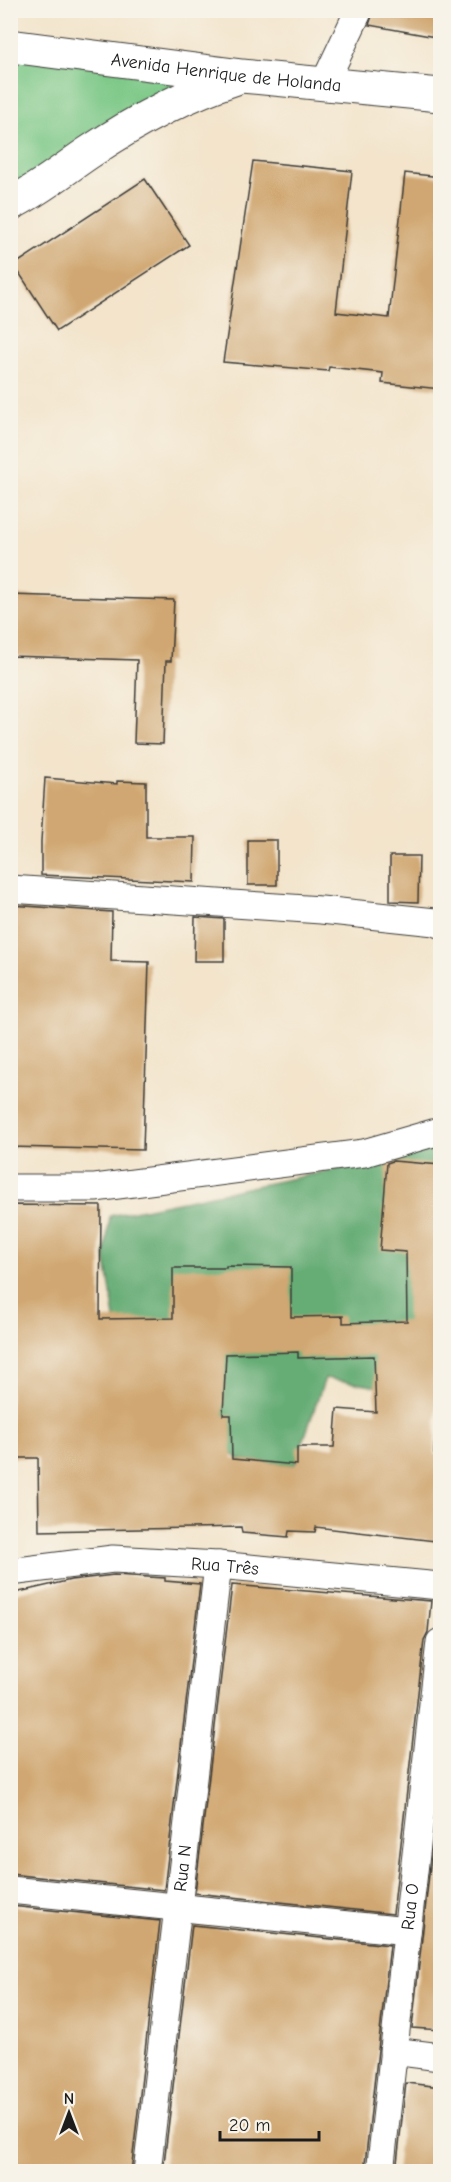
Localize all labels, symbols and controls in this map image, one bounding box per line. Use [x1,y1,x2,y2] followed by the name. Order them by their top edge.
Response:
[110,49,342,96] street label: Avenida Henrique de Holanda
[191,1553,260,1580] street label: Rua Três
[170,1844,196,1893] street label: Rua N
[397,1882,424,1931] street label: Rua O
[39,2083,99,2143] north arrow
[64,2090,74,2108] text: N
[220,2104,319,2142] scale bar
[229,2115,270,2136] text: 20 m

